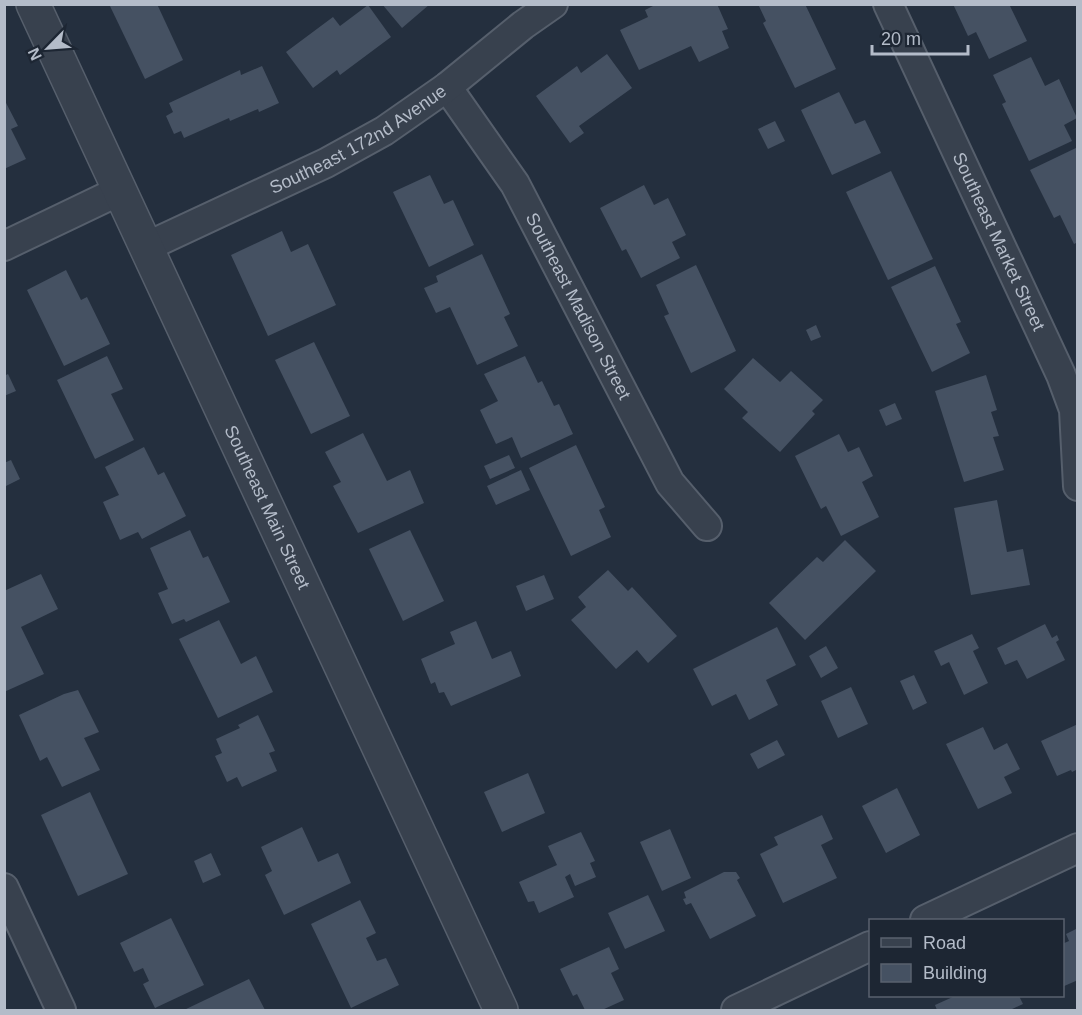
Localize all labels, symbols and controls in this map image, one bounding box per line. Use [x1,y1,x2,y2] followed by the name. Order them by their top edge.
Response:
[18,18,78,78] north arrow
[872,18,968,56] scale bar
[881,29,921,49] text: 20 m
[25,45,45,63] text: N
[266,81,450,198] street label: Southeast 172nd Avenue
[949,149,1049,334] street label: Southeast Market Street
[522,209,635,403] street label: Southeast Madison Street
[220,422,314,592] street label: Southeast Main Street
[869,919,1064,997] legend
[923,933,966,953] text: Road
[923,963,987,983] text: Building

